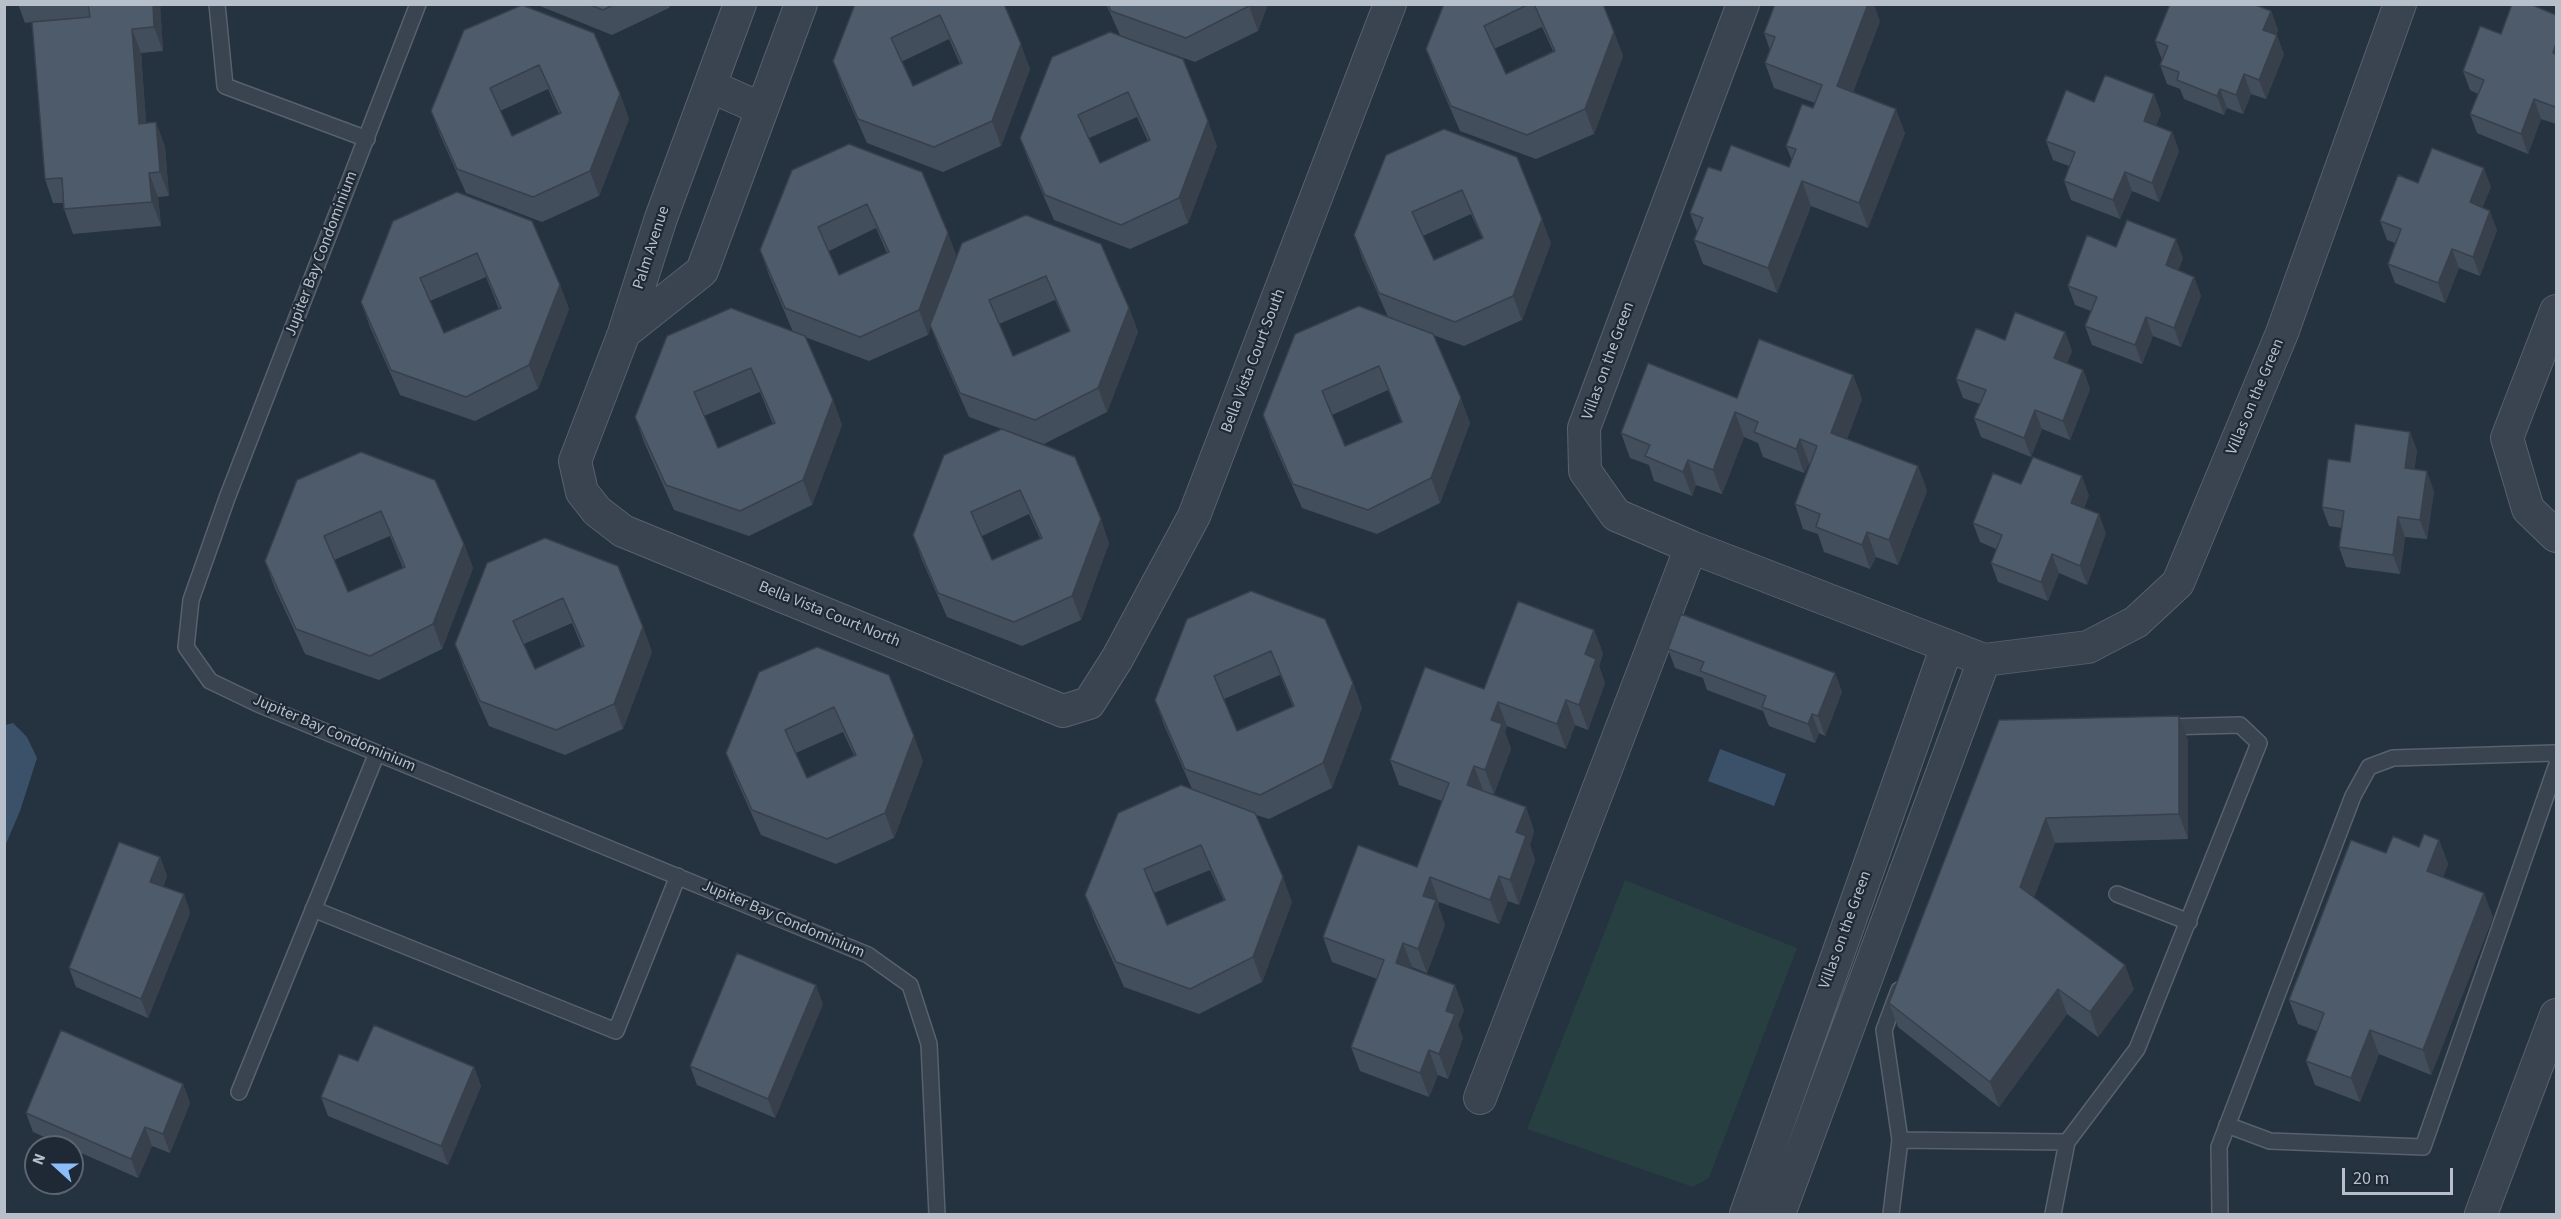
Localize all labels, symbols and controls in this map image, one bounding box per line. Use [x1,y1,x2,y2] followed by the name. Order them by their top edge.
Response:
[282,169,362,339] street label: Jupiter Bay Condominium
[630,204,674,292] street label: Palm Avenue
[1218,286,1290,436] street label: Bella Vista Court South
[1579,299,1639,423] street label: Villas on the Green
[2223,336,2289,458] street label: Villas on the Green
[755,578,903,652] street label: Bella Vista Court North
[250,691,418,777] street label: Jupiter Bay Condominium
[1816,868,1876,992] street label: Villas on the Green
[699,877,867,963] street label: Jupiter Bay Condominium
[24,1135,84,1195] north arrow
[27,1150,51,1168] text: N
[2345,1156,2456,1194] scale bar
[2353,1166,2389,1191] text: 20 m

